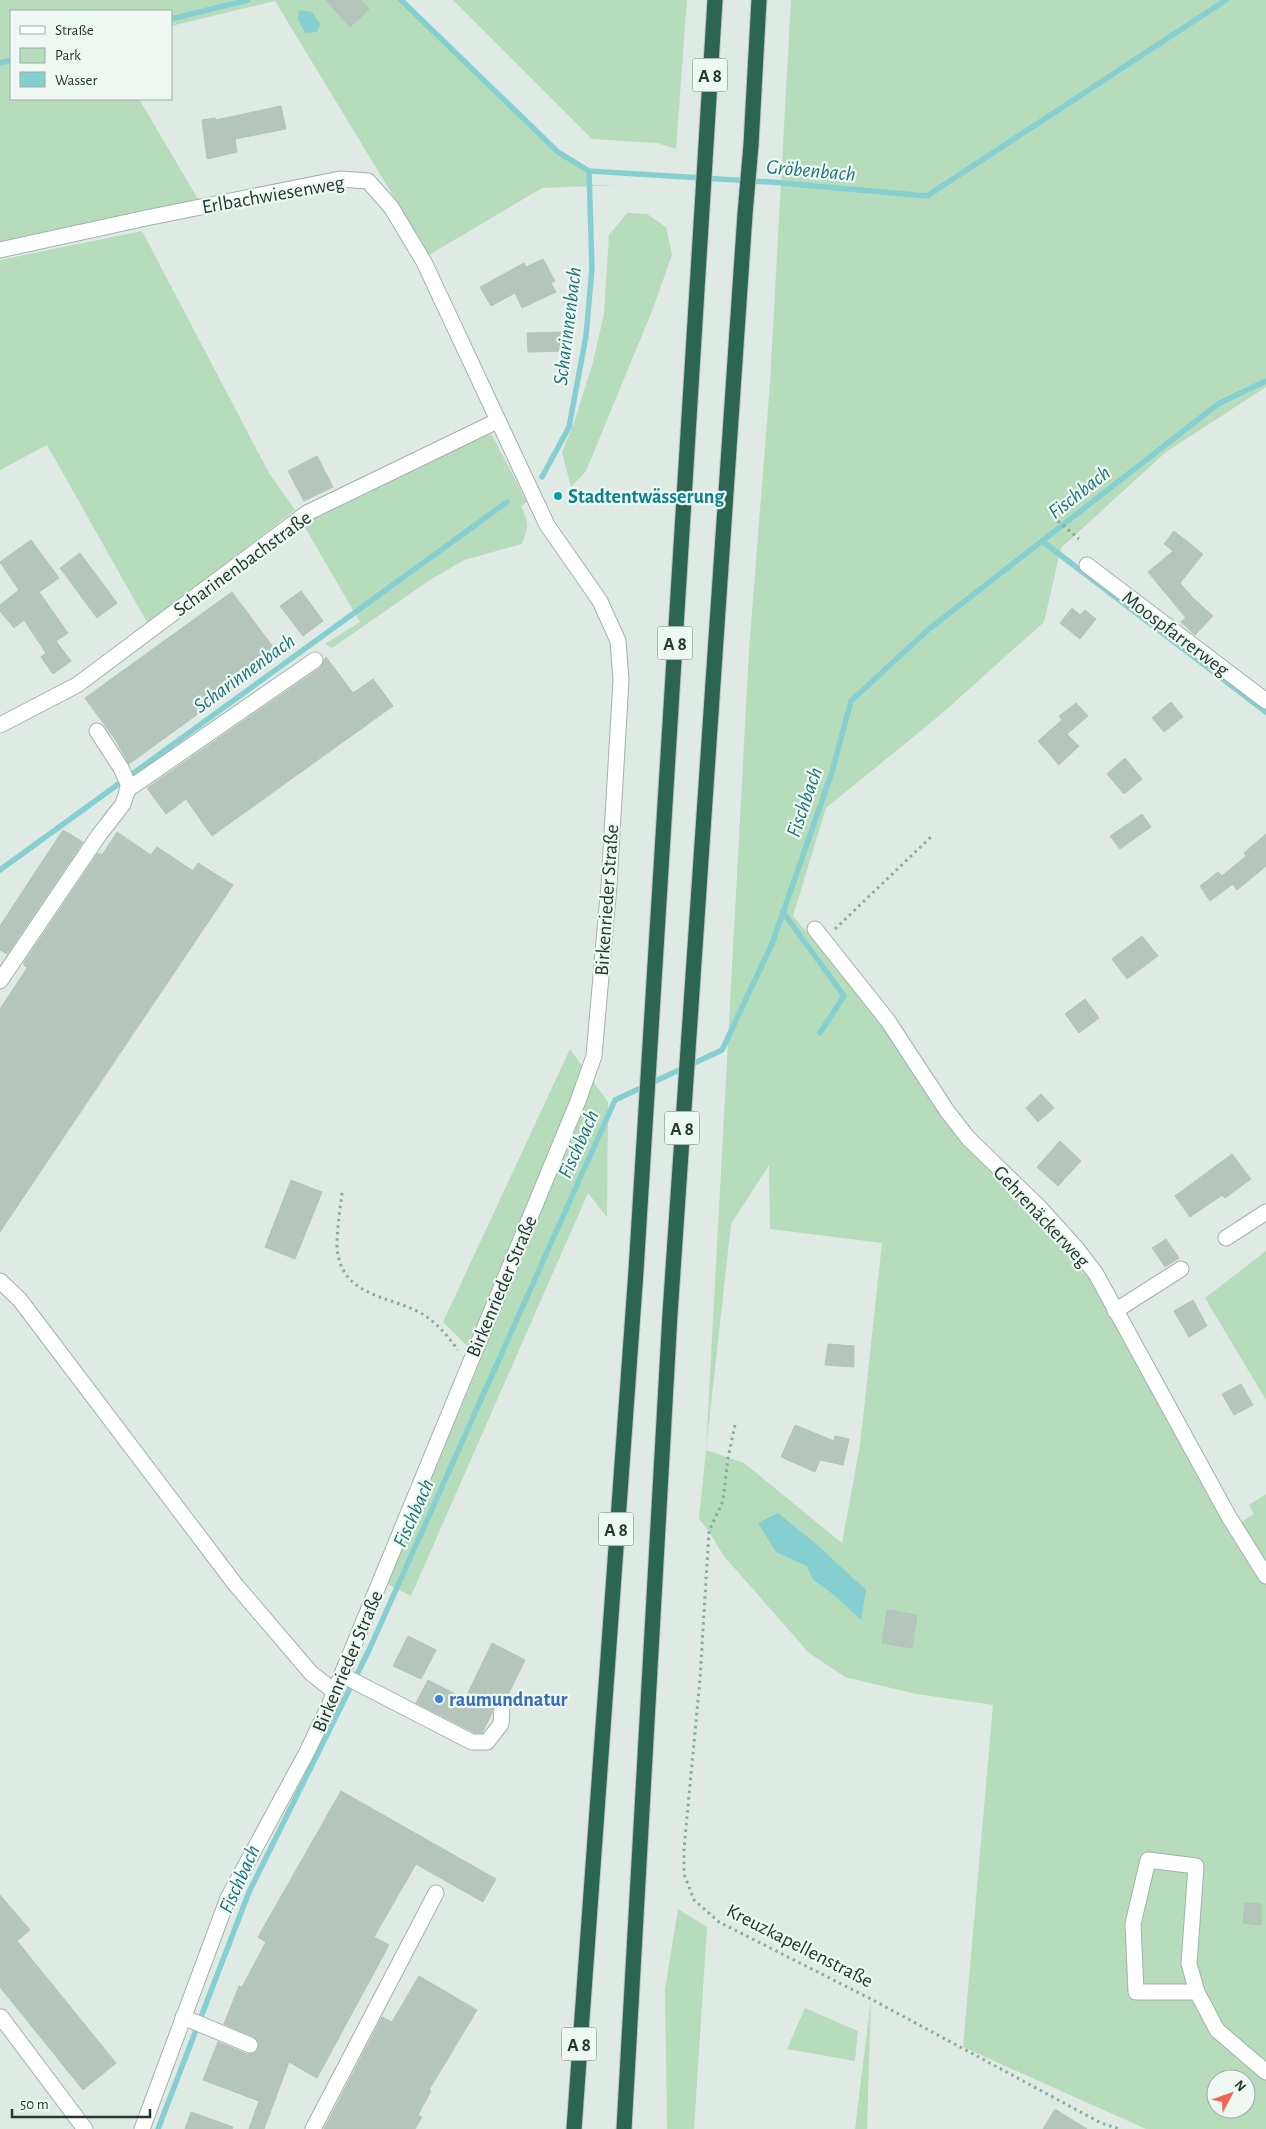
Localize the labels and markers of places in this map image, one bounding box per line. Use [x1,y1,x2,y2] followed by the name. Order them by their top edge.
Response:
[568,487,725,507] place label: Stadtentwässerung
[552,490,564,502] marker: Stadtentwässerung
[449,1690,568,1710] place label: raumundnatur
[433,1693,445,1705] marker: raumundnatur

